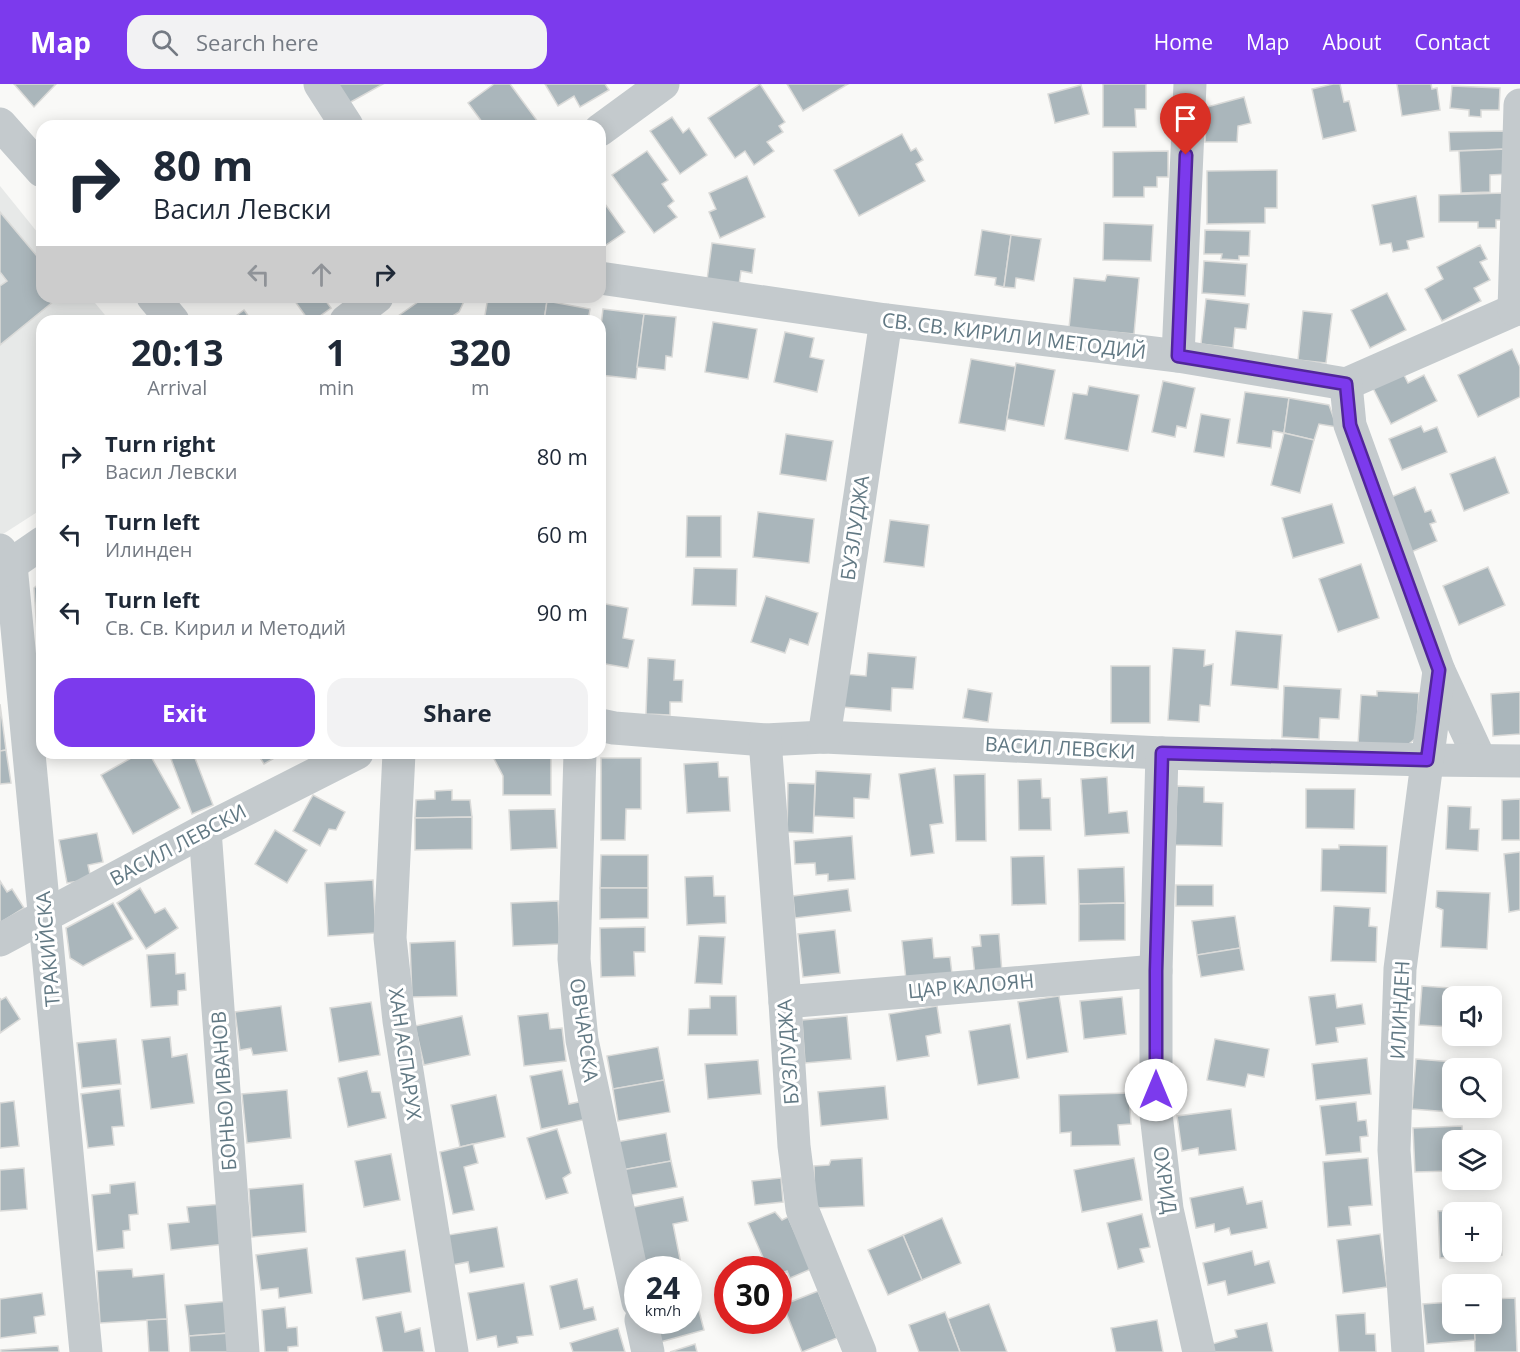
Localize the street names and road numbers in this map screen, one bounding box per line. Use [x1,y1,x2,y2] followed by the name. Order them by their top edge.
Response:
[880,306,1148,365] street label: СВ. СВ. КИРИЛ И МЕТОДИЙ
[834,473,875,582] street label: БУЗЛУДЖА
[984,730,1136,765] street label: ВАСИЛ ЛЕВСКИ
[105,797,251,892] street label: ВАСИЛ ЛЕВСКИ
[29,890,66,1008] street label: ТРАКИЙСКА
[1383,960,1416,1060] street label: ИЛИНДЕН
[907,967,1035,1004] street label: ЦАР КАЛОЯН
[564,976,605,1084] street label: ОВЧАРСКА
[383,986,428,1122] street label: ХАН АСПАРУХ
[770,998,805,1106] street label: БУЗЛУДЖА
[204,1010,243,1172] street label: БОНЬО ИВАНОВ
[1147,1144,1184,1216] street label: ОХРИД

